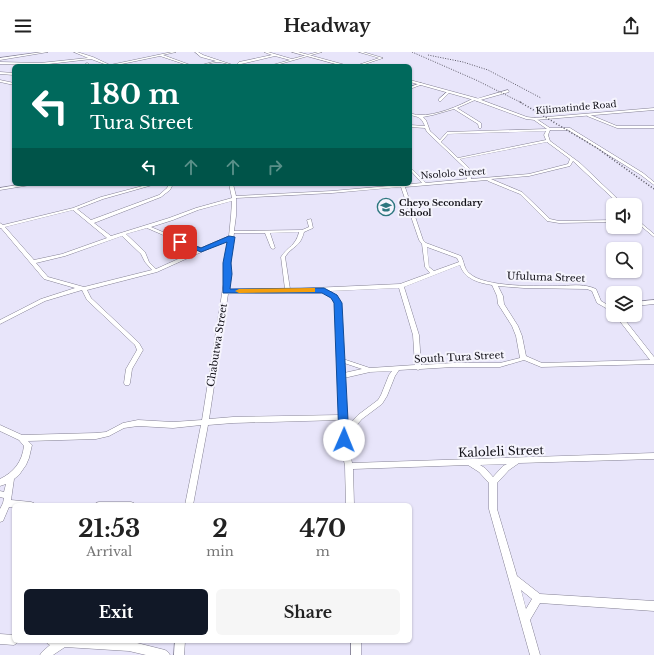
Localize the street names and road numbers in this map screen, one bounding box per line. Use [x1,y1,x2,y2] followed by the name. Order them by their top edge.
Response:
[535,98,617,116] street label: Kilimatinde Road
[420,165,486,181] street label: Nsololo Street
[507,269,586,285] street label: Ufuluma Street
[204,302,230,388] street label: Chabutwa Street
[414,348,505,366] street label: South Tura Street
[458,442,545,460] street label: Kaloleli Street

